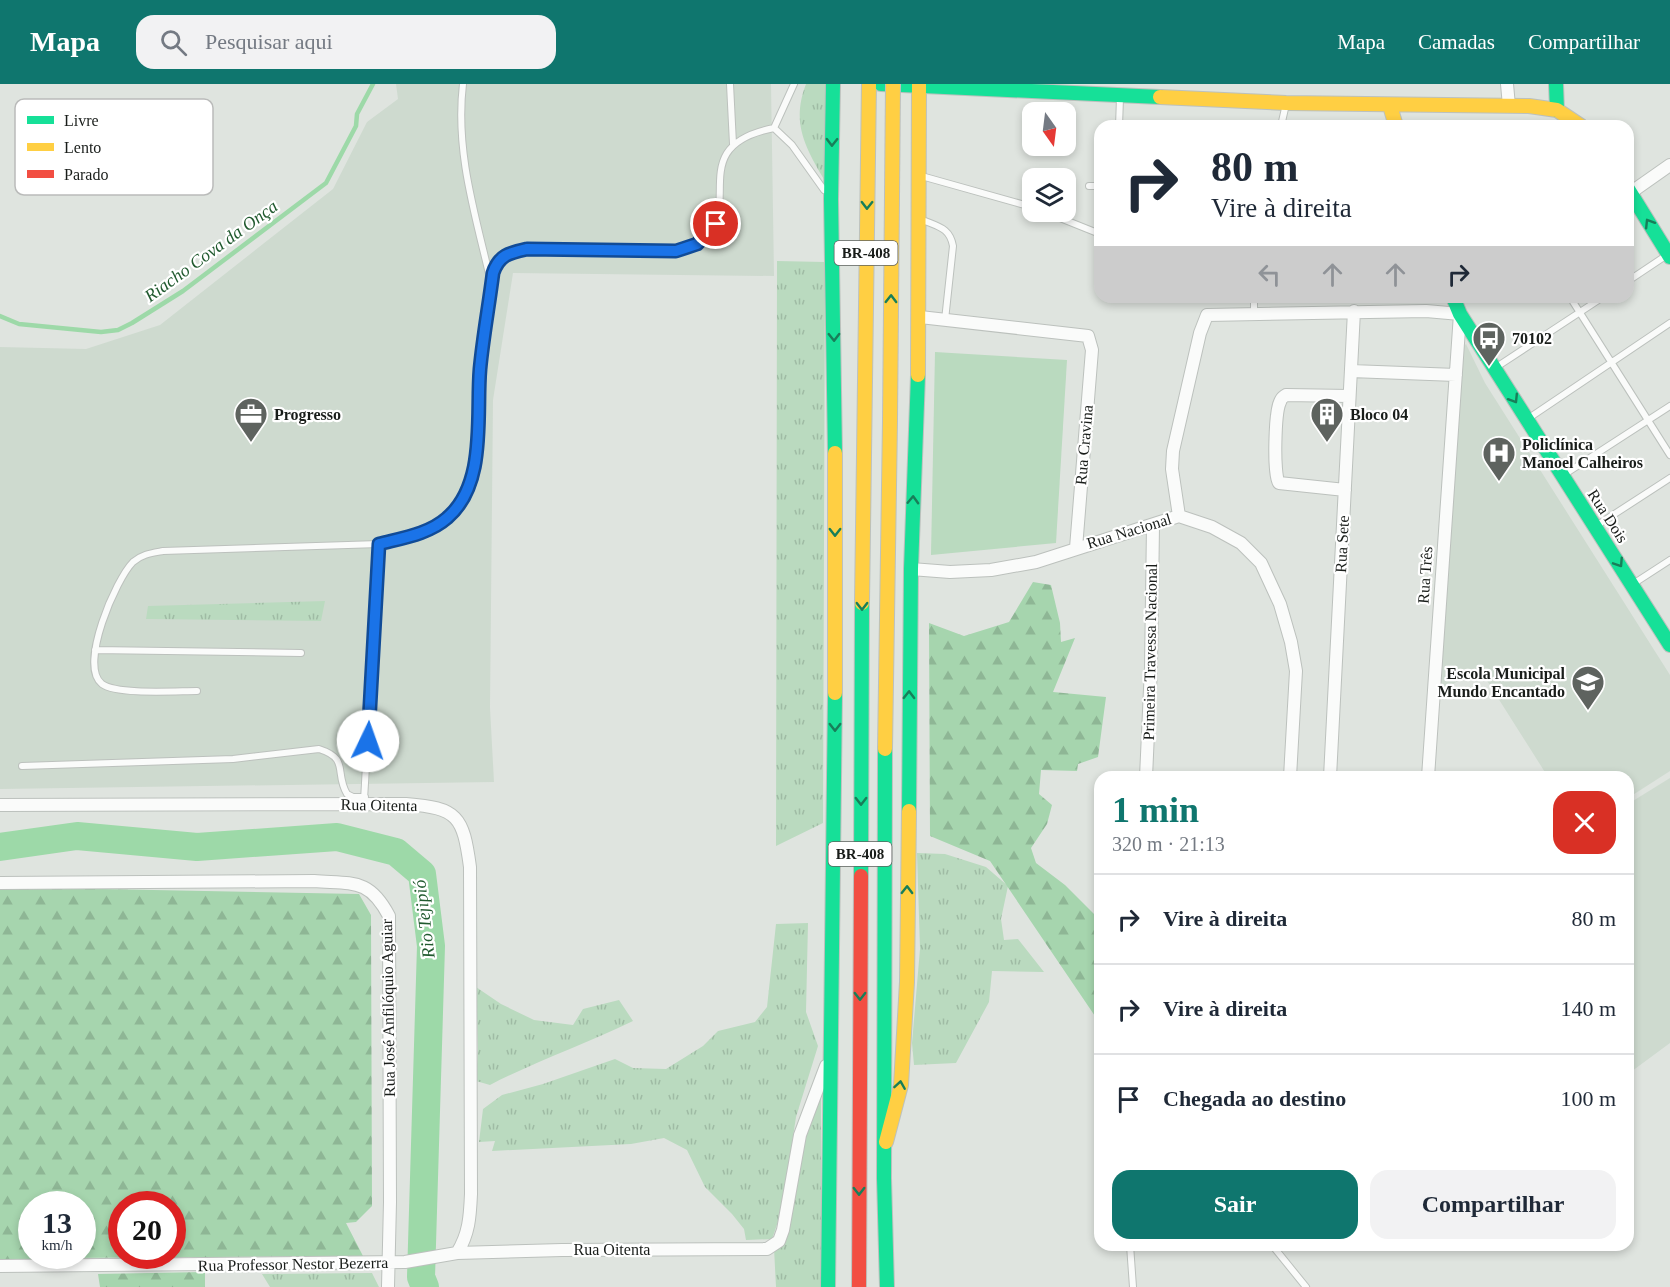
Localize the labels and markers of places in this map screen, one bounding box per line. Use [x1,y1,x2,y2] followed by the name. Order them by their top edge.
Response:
[690,198,741,249] pin
[1471,320,1507,367] bus stop icon: 70102
[1512,330,1552,347] place label: 70102
[233,396,269,443] office icon: Progresso
[1309,396,1345,443] building icon: Bloco 04
[274,406,341,424] place label: Progresso
[1350,406,1408,423] place label: Bloco 04
[1481,435,1517,482] hospital icon: Policlínica Manoel Calheiros
[1522,436,1643,471] place label: Policlínica Manoel Calheiros
[1570,664,1606,711] school or university icon: Escola Municipal Mundo Encantado
[1437,665,1566,700] place label: Escola Municipal Mundo Encantado

